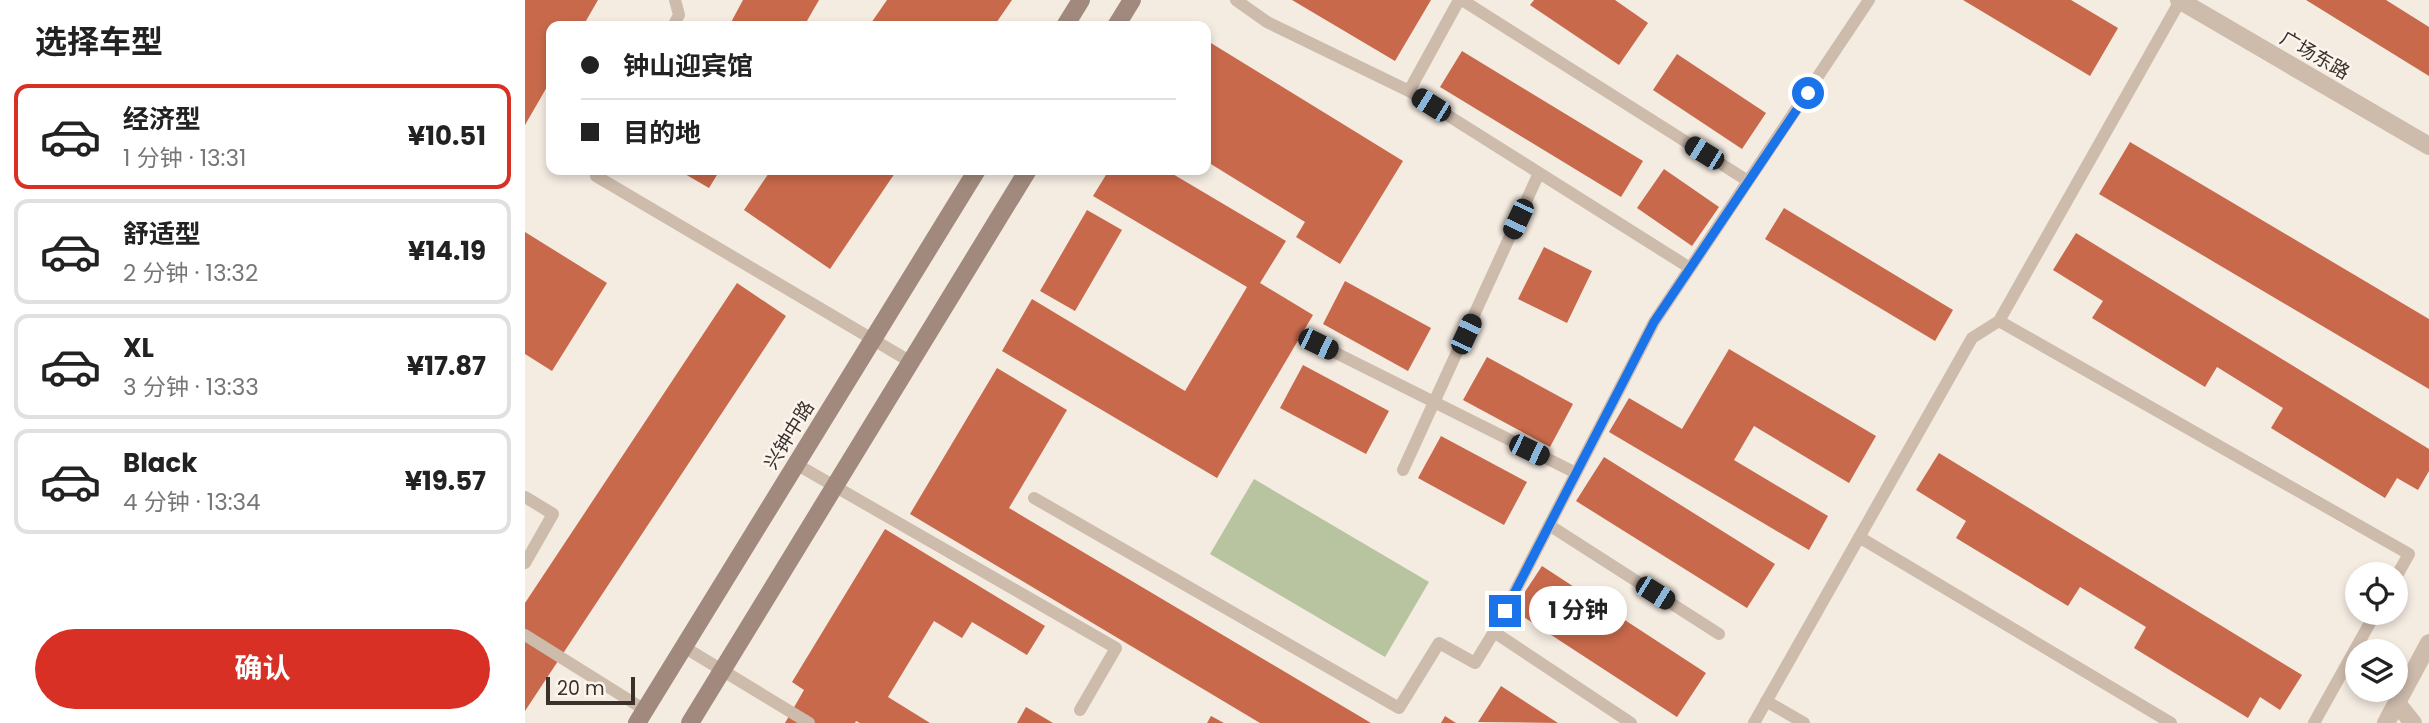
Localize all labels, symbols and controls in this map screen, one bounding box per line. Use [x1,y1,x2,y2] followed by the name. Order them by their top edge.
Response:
[35,19,163,64] text: 选择车型
[2275,24,2355,86] street label: 广场东路
[623,48,753,84] text: 钟山迎宾馆
[1792,77,1824,109] route start
[1408,85,1455,125] car
[123,101,201,137] text: 经济型
[39,105,102,168] icon: car
[623,115,701,151] text: 目的地
[408,118,486,154] text: ¥10.51
[1681,133,1728,173] car
[123,142,246,174] text: 1 分钟 · 13:31
[1500,196,1537,242] car
[123,216,201,252] text: 舒适型
[39,220,102,283] icon: car
[408,233,486,269] text: ¥14.19
[123,257,258,289] text: 2 分钟 · 13:32
[1448,311,1485,357] car
[1295,325,1342,363] car
[123,330,154,366] text: XL
[39,335,102,398] icon: car
[407,348,486,384] text: ¥17.87
[123,371,259,403] text: 3 分钟 · 13:33
[757,396,821,474] street label: 兴钟中路
[1506,431,1553,469] car
[123,445,197,481] text: Black
[39,450,102,513] icon: car
[405,463,486,499] text: ¥19.57
[123,486,261,518] text: 4 分钟 · 13:34
[2345,562,2408,702] map controls
[2345,562,2408,625] button: locate
[1632,573,1679,613] car
[1529,586,1627,636] callout: 1 分钟
[1548,594,1608,626] text: 1 分钟
[1489,595,1521,627] route end
[35,629,490,709] button: 确认
[2345,639,2408,702] button: layers
[546,674,635,706] scale bar
[557,675,605,702] text: 20 m

